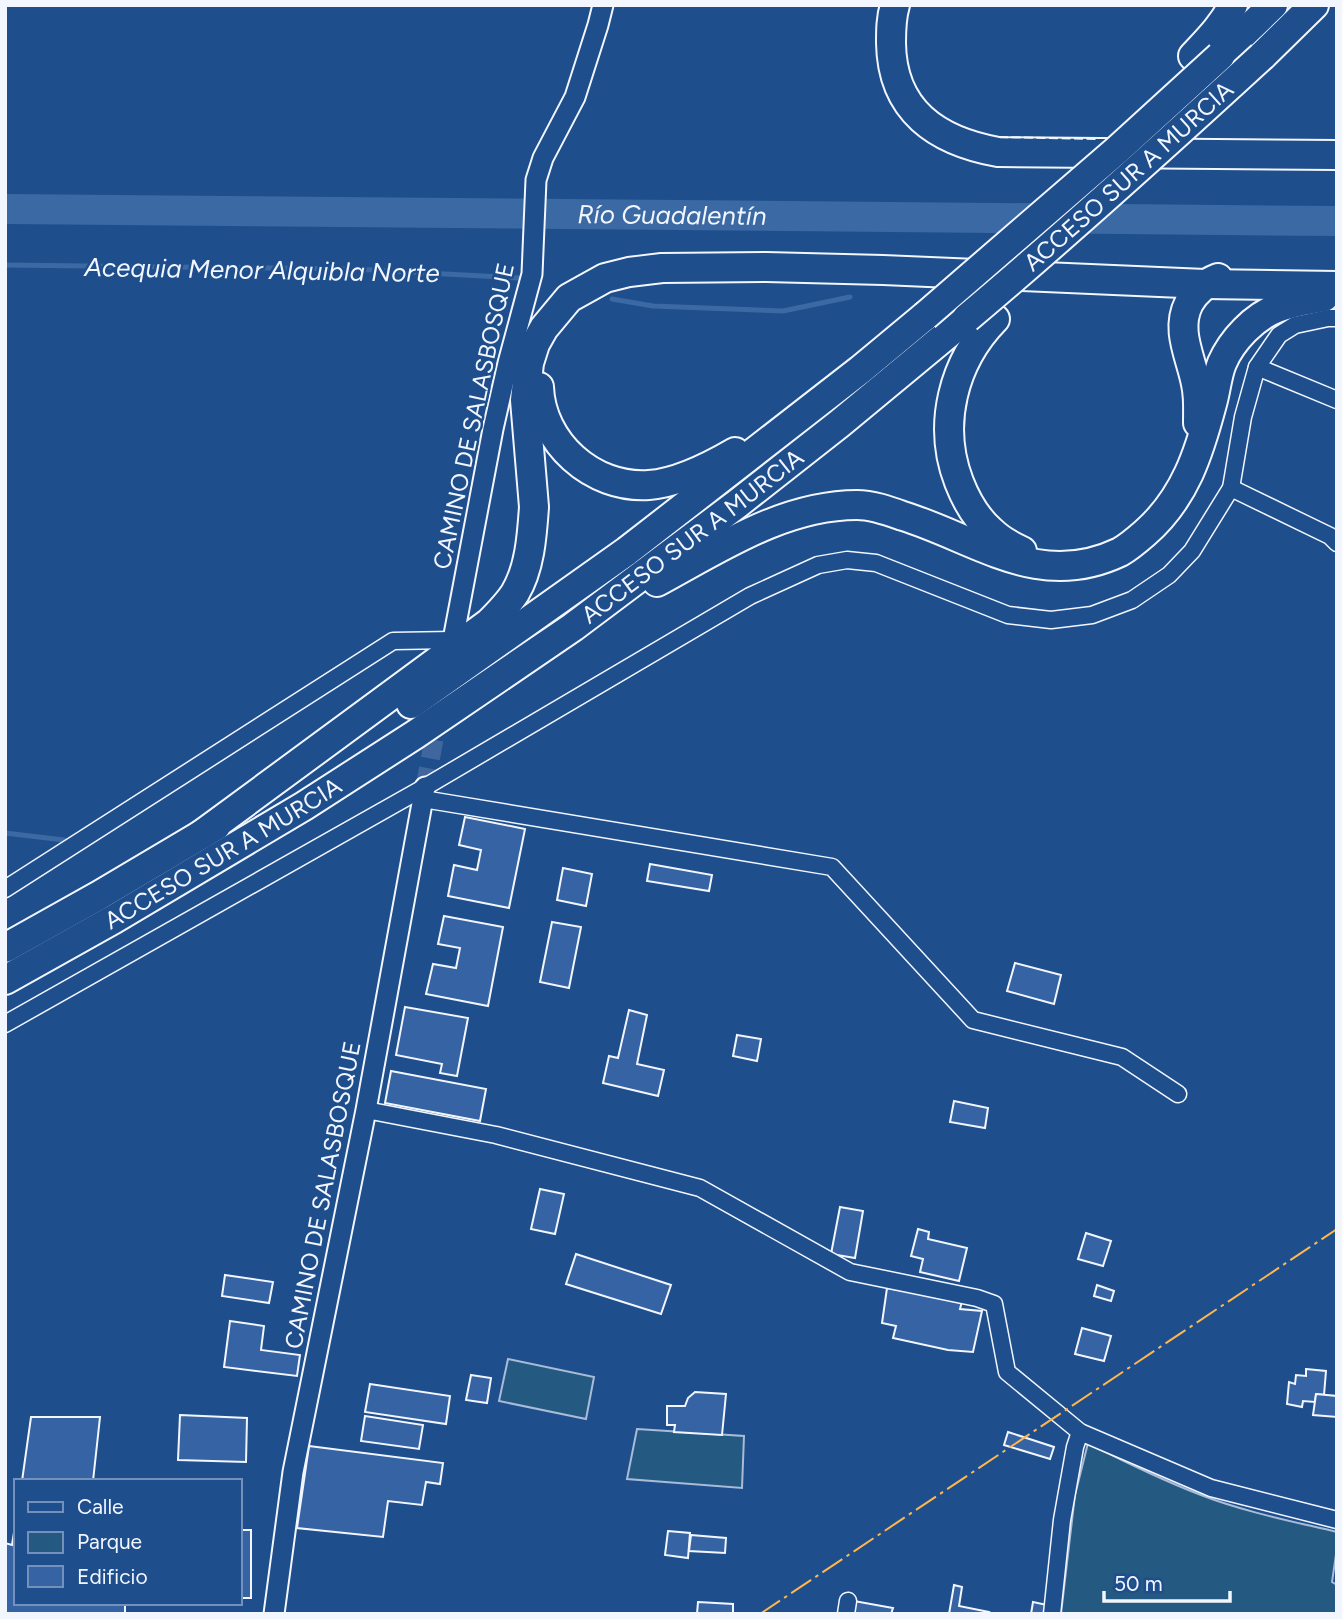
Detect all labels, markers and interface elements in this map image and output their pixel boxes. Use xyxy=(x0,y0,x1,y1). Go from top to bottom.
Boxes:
street label: ACCESO SUR A MURCIA xyxy=(1018,74,1240,277)
water label: Río Guadalentín xyxy=(577,198,767,232)
water label: Acequia Menor Alquibla Norte xyxy=(83,251,440,289)
street label: CAMINO DE SALASBOSQUE xyxy=(427,260,520,572)
street label: ACCESO SUR A MURCIA xyxy=(575,442,810,630)
street label: ACCESO SUR A MURCIA xyxy=(99,770,347,935)
street label: CAMINO DE SALASBOSQUE xyxy=(278,1039,367,1351)
legend xyxy=(14,1479,242,1605)
text: Calle xyxy=(77,1494,124,1519)
text: Parque xyxy=(77,1529,142,1554)
scale bar xyxy=(1104,1560,1230,1604)
text: Edificio xyxy=(77,1564,148,1589)
text: 50 m xyxy=(1114,1571,1163,1596)

